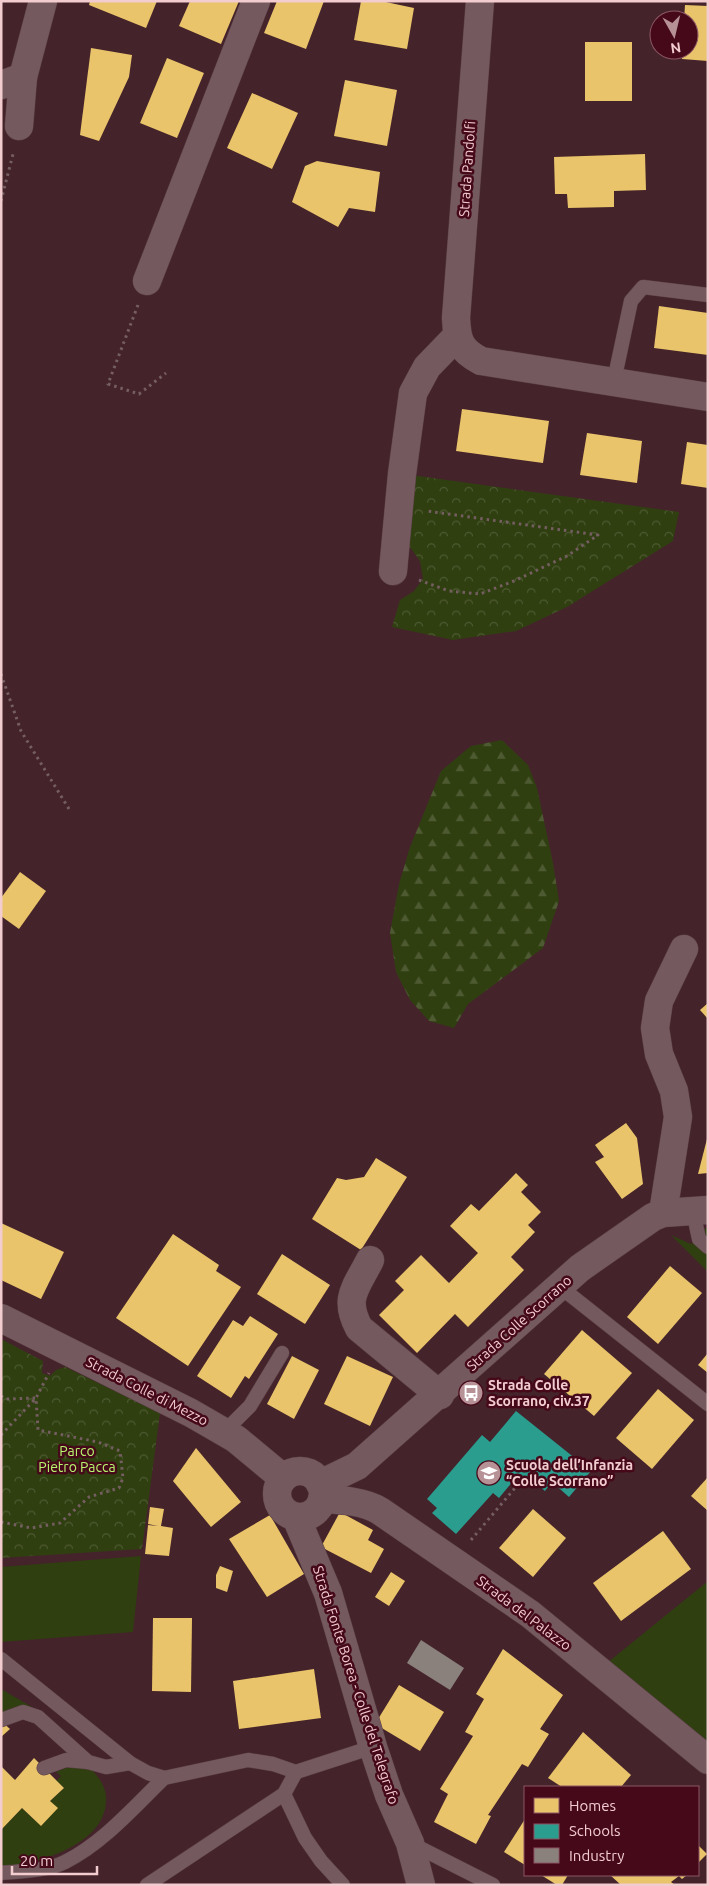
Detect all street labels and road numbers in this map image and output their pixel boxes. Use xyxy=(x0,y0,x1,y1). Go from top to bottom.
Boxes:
street label: Strada Pandolfi xyxy=(456,120,478,218)
street label: Strada Colle Scorrano xyxy=(464,1272,574,1374)
street label: Strada Colle di Mezzo xyxy=(83,1353,211,1429)
street label: Strada Fonte Borea - Colle del Telegrafo xyxy=(310,1564,402,1806)
street label: Strada del Palazzo xyxy=(474,1572,574,1654)

